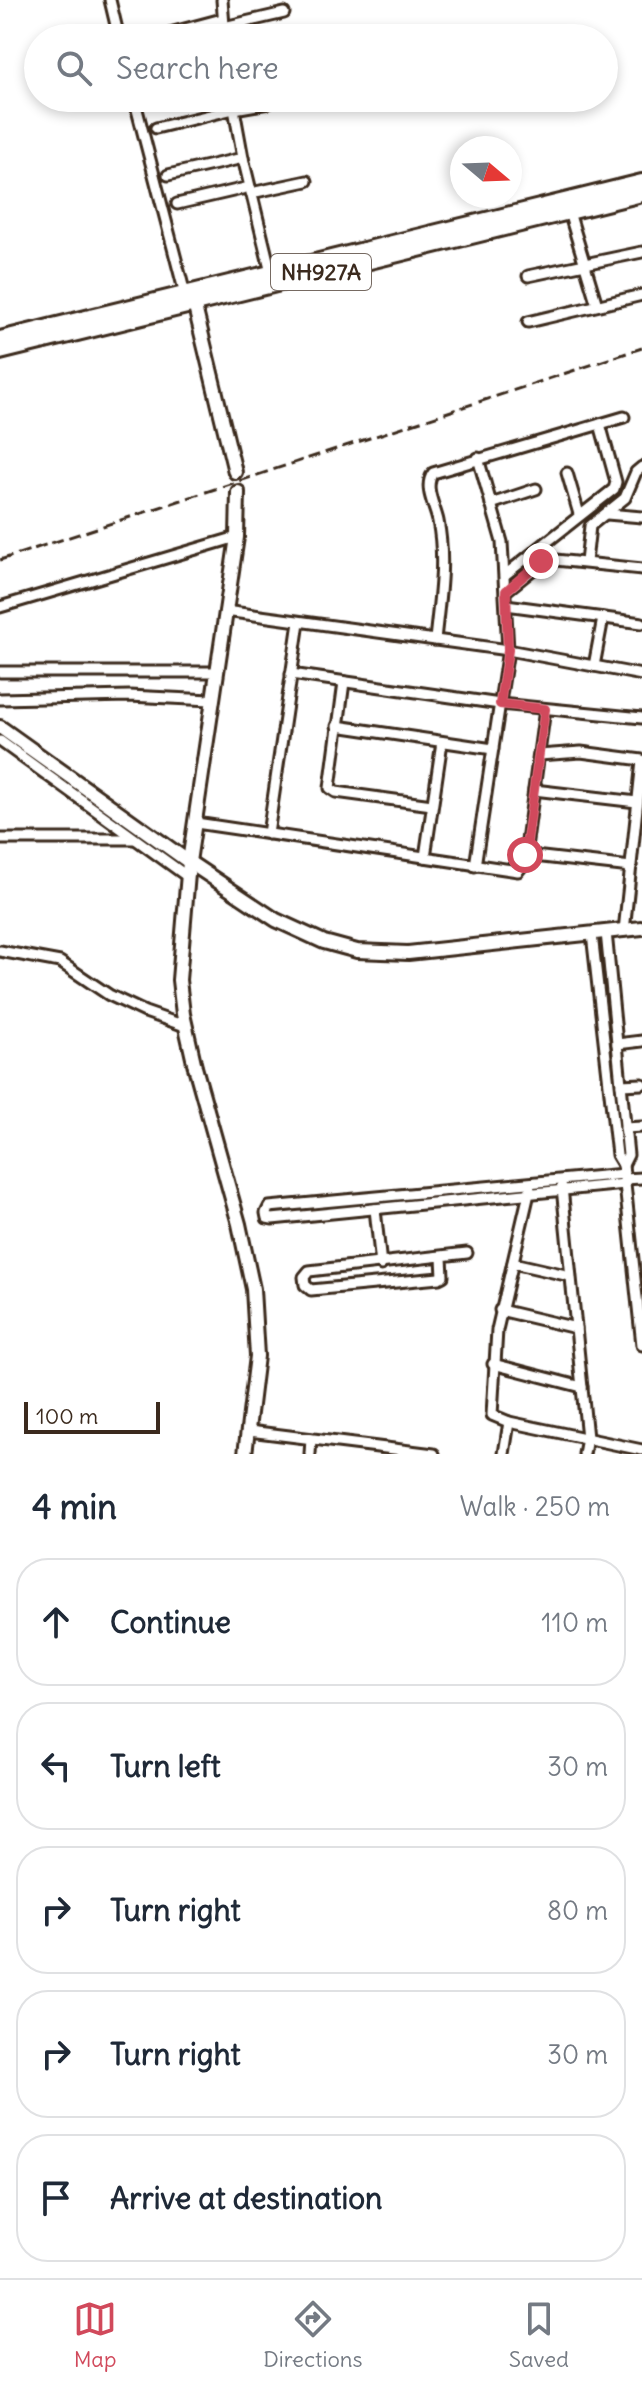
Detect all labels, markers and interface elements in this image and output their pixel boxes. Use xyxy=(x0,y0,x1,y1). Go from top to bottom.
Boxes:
search box xyxy=(24,24,618,112)
icon: search xyxy=(52,46,96,90)
text: Search here xyxy=(116,49,279,87)
north arrow xyxy=(450,136,522,208)
road number: NH927A xyxy=(271,254,371,290)
route end xyxy=(523,543,559,579)
route start xyxy=(507,837,543,873)
scale bar xyxy=(24,1398,160,1434)
text: 100 m xyxy=(36,1402,98,1430)
text: 4 min xyxy=(32,1485,117,1528)
text: Walk · 250 m xyxy=(460,1490,610,1523)
icon: ahead xyxy=(34,1600,78,1644)
text: Continue xyxy=(110,1603,231,1641)
text: 110 m xyxy=(541,1606,608,1639)
icon: left xyxy=(34,1744,78,1788)
text: Turn left xyxy=(110,1747,221,1785)
text: 30 m xyxy=(547,1750,608,1783)
icon: right xyxy=(34,1888,78,1932)
text: Turn right xyxy=(110,1891,241,1929)
text: 80 m xyxy=(547,1894,608,1927)
icon: right xyxy=(34,2032,78,2076)
text: Turn right xyxy=(110,2035,241,2073)
text: 30 m xyxy=(547,2038,608,2071)
icon: arrive xyxy=(34,2176,78,2220)
text: Arrive at destination xyxy=(110,2179,382,2217)
tab: Map xyxy=(73,2297,117,2373)
tab: Directions xyxy=(263,2297,363,2373)
tab: Saved xyxy=(509,2297,569,2373)

